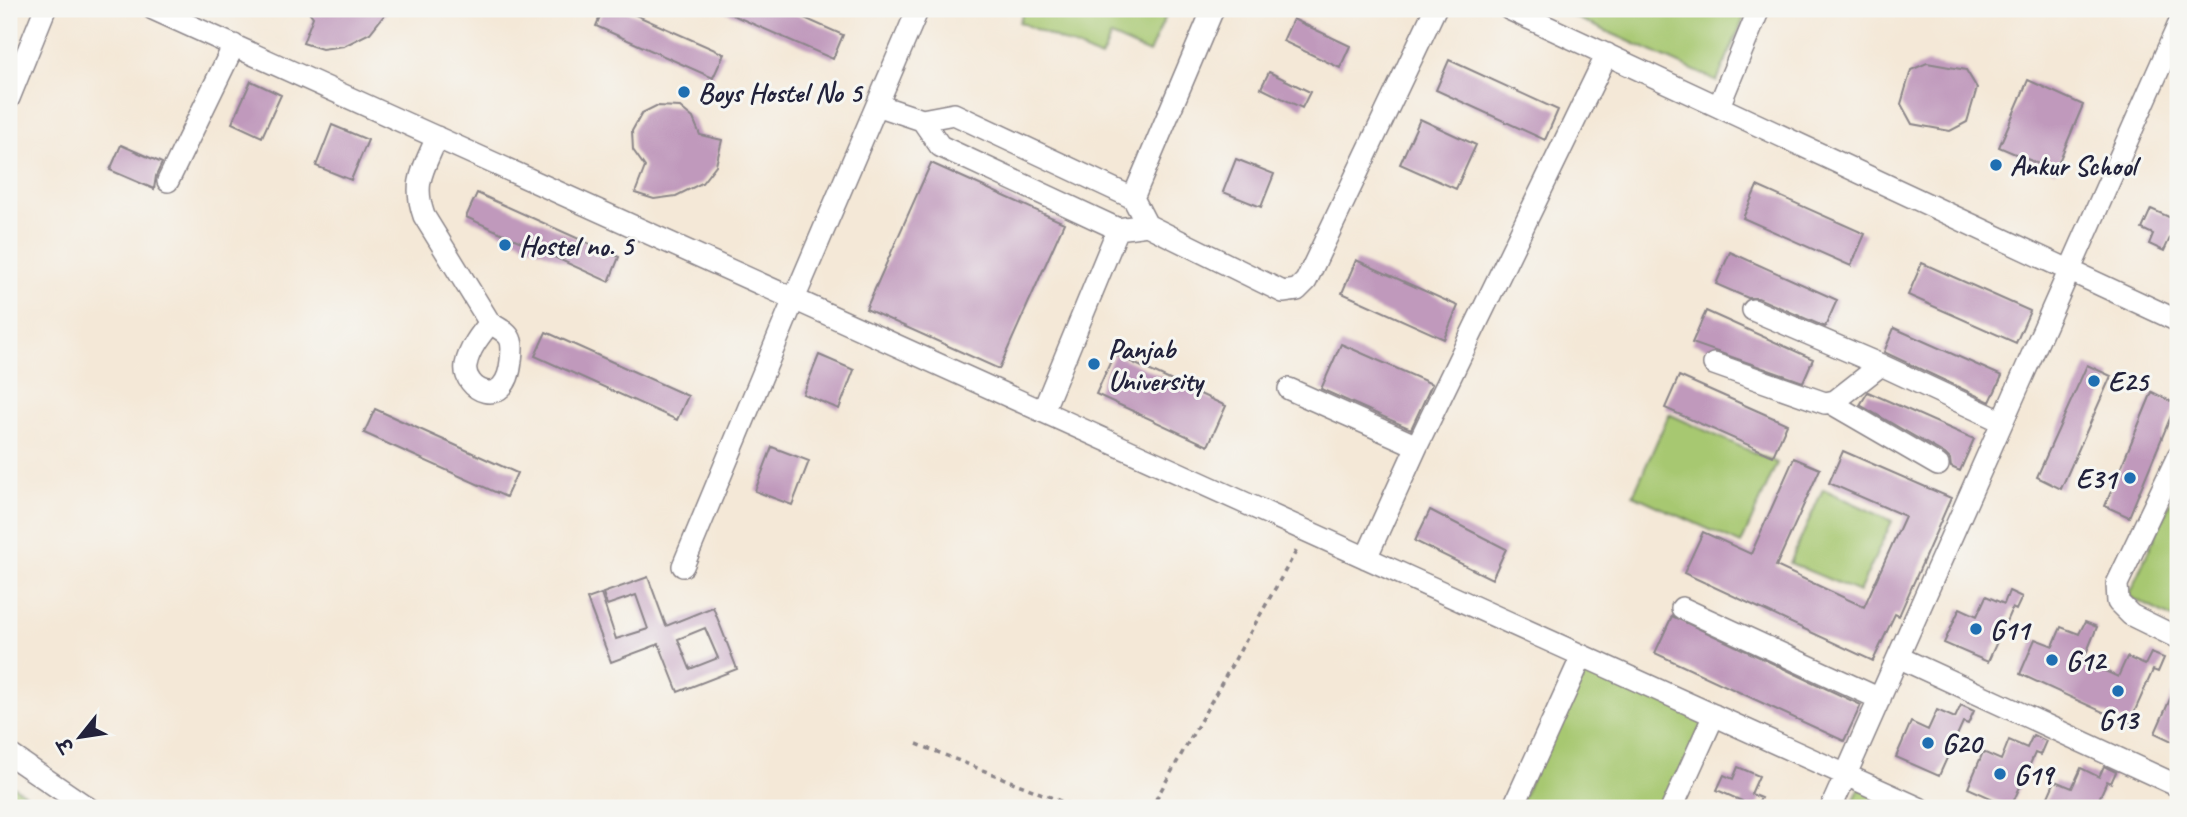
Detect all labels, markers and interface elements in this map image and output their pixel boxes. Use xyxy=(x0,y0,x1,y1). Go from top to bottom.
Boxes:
place label: Boys Hostel No 5 xyxy=(698,75,864,110)
marker: Boys Hostel No 5 xyxy=(676,84,692,100)
place label: Ankur School xyxy=(2010,148,2141,183)
marker: Ankur School xyxy=(1988,157,2004,173)
place label: Hostel no. 5 xyxy=(519,228,636,263)
marker: Hostel no. 5 xyxy=(497,237,513,253)
place label: Panjab University xyxy=(1108,331,1206,398)
marker: Panjab University xyxy=(1086,356,1102,372)
place label: E25 xyxy=(2108,364,2151,399)
marker: E25 xyxy=(2086,373,2102,389)
place label: E31 xyxy=(2076,461,2119,496)
marker: E31 xyxy=(2122,470,2138,486)
place label: G11 xyxy=(1990,612,2032,647)
marker: G11 xyxy=(1968,621,1984,637)
place label: G12 xyxy=(2066,643,2107,678)
marker: G12 xyxy=(2044,652,2060,668)
marker: G13 xyxy=(2110,683,2126,699)
north arrow xyxy=(46,702,116,772)
place label: G13 xyxy=(2098,702,2140,737)
place label: G20 xyxy=(1942,726,1984,761)
text: उ xyxy=(51,731,81,758)
marker: G20 xyxy=(1920,735,1936,751)
place label: G19 xyxy=(2014,757,2056,792)
marker: G19 xyxy=(1992,766,2008,782)

